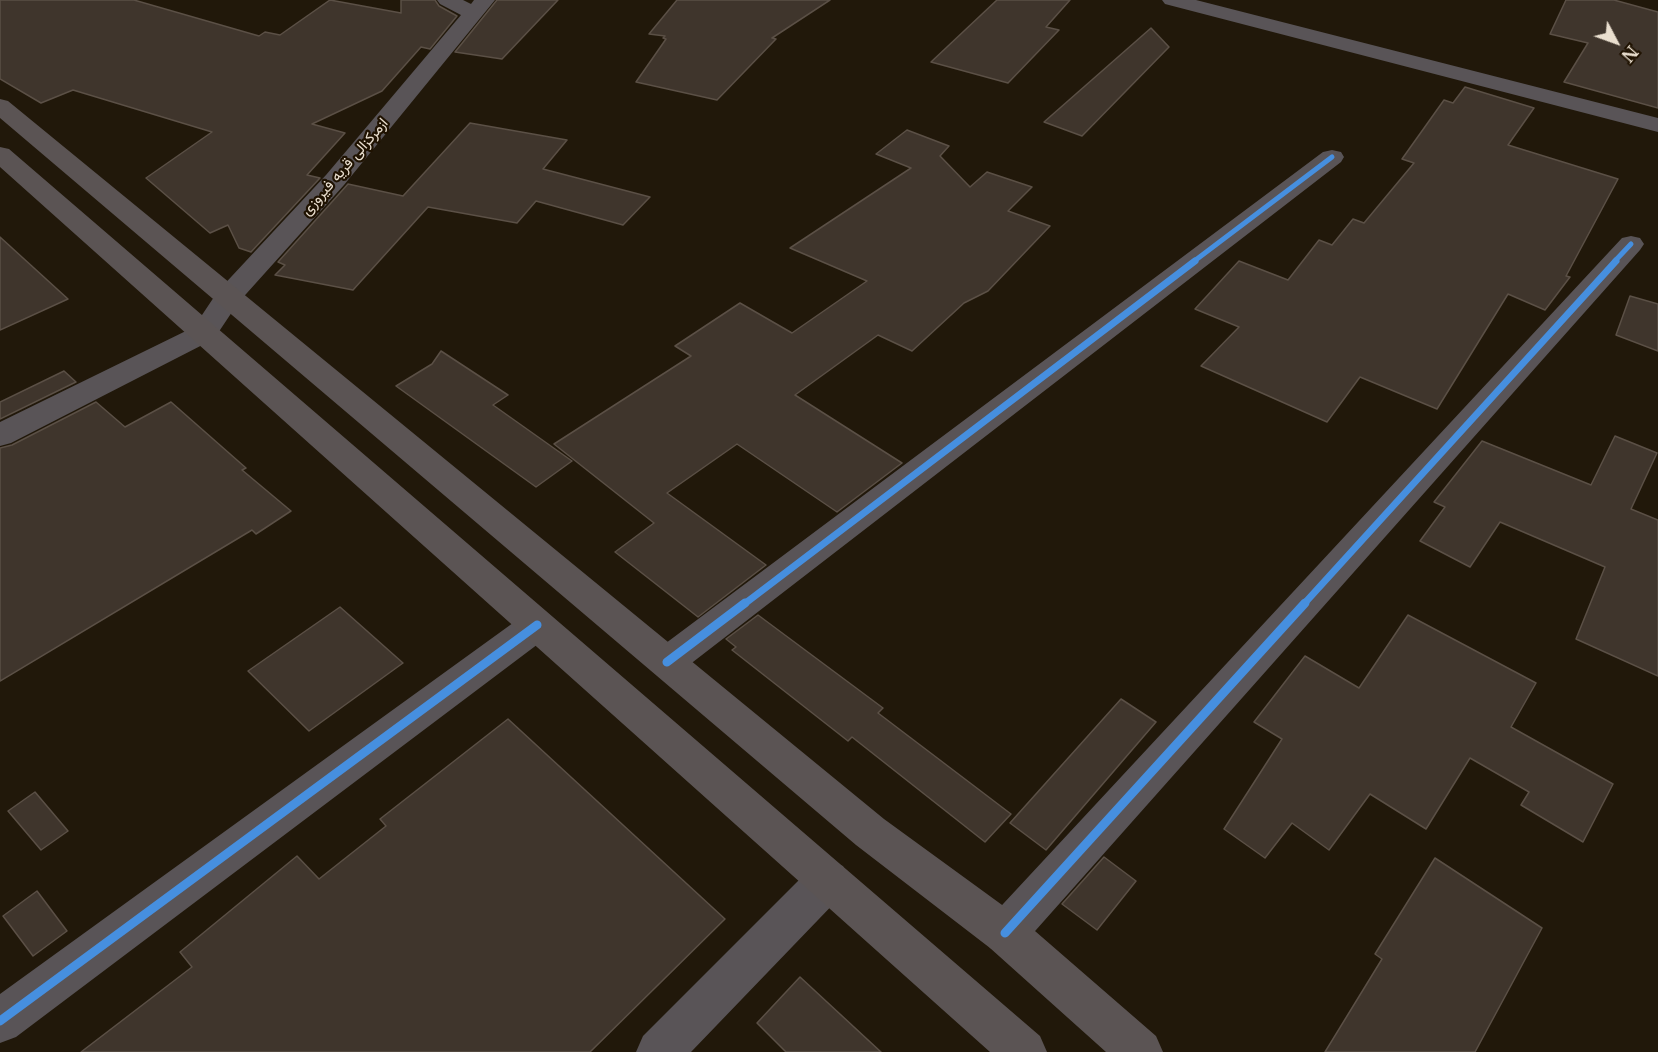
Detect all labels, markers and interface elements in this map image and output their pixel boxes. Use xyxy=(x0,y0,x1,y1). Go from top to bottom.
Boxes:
north arrow xyxy=(1586,12,1646,72)
text: N xyxy=(1617,42,1642,66)
street label: ازمرکزالی قریه فیروزی xyxy=(298,115,392,219)

